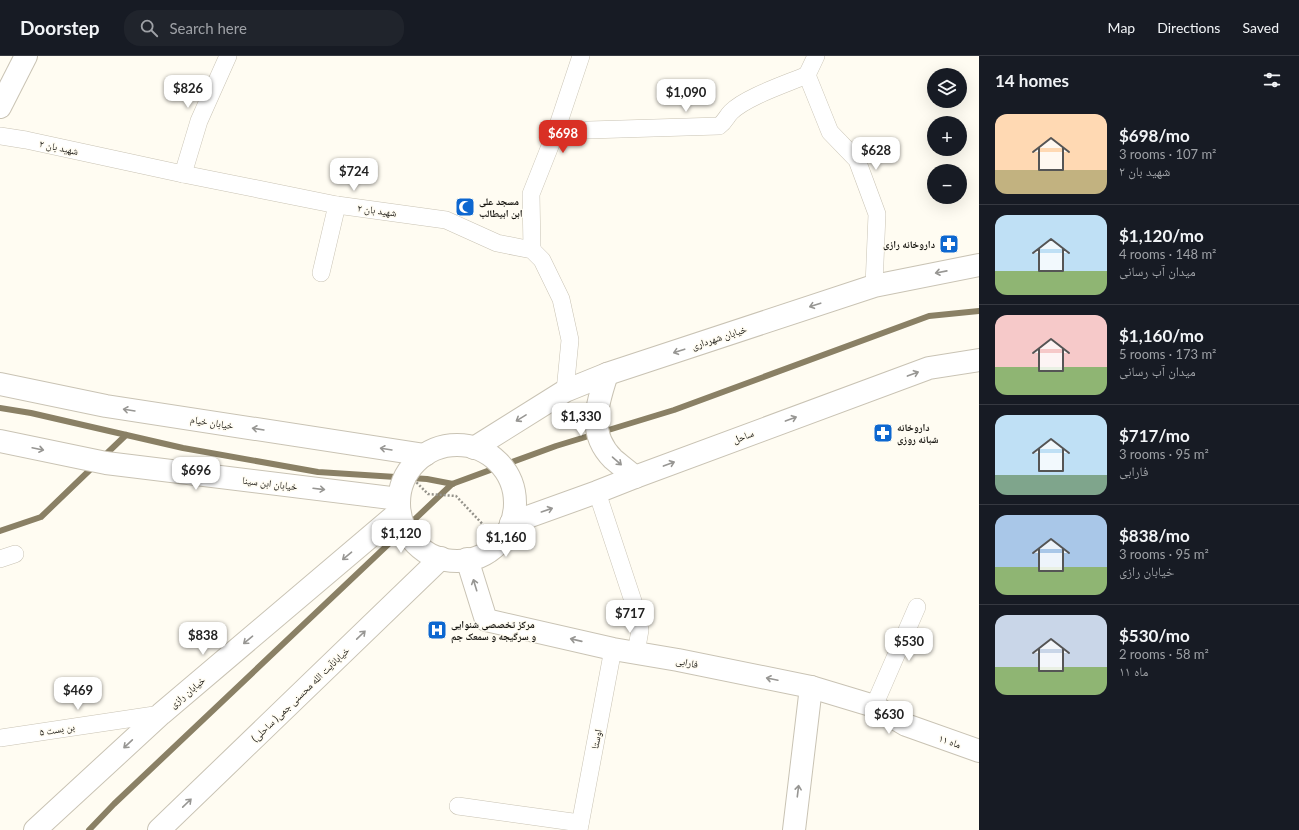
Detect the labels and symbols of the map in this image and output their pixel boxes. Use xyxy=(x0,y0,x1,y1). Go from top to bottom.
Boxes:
pin: $826 xyxy=(164,75,212,109)
pin: $1,090 xyxy=(653,79,719,113)
pin: $698 xyxy=(539,120,587,154)
street label: شهید بان ۲ xyxy=(38,137,80,158)
pin: $628 xyxy=(852,137,900,171)
pin: $724 xyxy=(330,158,378,192)
place label: مسجد علی ابن ابیطالب xyxy=(479,195,523,220)
mosque icon: مسجد علی ابن ابیطالب xyxy=(454,196,476,218)
street label: شهید بان ۲ xyxy=(356,201,398,220)
pharmacy icon: داروخانه رازی xyxy=(938,233,960,255)
place label: داروخانه رازی xyxy=(883,238,935,251)
one-way arrow xyxy=(935,269,948,277)
one-way arrow xyxy=(809,302,822,309)
street label: خیابان شهرداری xyxy=(690,322,749,352)
one-way arrow xyxy=(673,347,685,355)
one-way arrow xyxy=(906,369,918,377)
pin: $1,330 xyxy=(548,403,614,437)
one-way arrow xyxy=(123,406,136,414)
street label: خیابان خیام xyxy=(189,413,235,433)
one-way arrow xyxy=(516,414,527,422)
one-way arrow xyxy=(784,414,796,422)
place label: داروخانه شبانه روزی xyxy=(897,421,939,446)
pharmacy icon: داروخانه شبانه روزی xyxy=(872,422,894,444)
one-way arrow xyxy=(252,425,265,433)
street label: ساحل xyxy=(731,427,756,446)
one-way arrow xyxy=(31,445,44,453)
one-way arrow xyxy=(380,445,393,453)
pin: $696 xyxy=(172,457,220,491)
one-way arrow xyxy=(611,457,622,466)
one-way arrow xyxy=(662,460,675,467)
street label: خیابان ابن سینا xyxy=(242,474,299,493)
one-way arrow xyxy=(312,485,325,493)
one-way arrow xyxy=(541,505,553,513)
pin: $1,120 xyxy=(368,520,434,554)
pin: $1,160 xyxy=(473,524,539,558)
one-way arrow xyxy=(342,552,352,561)
one-way arrow xyxy=(470,579,478,591)
pin: $717 xyxy=(606,600,654,634)
place label: مرکز تخصصی شنوایی و سرگیجه و سمعک جم xyxy=(451,618,536,644)
hospital icon: مرکز تخصصی شنوایی و سرگیجه و سمعک جم xyxy=(426,619,448,641)
pin: $838 xyxy=(179,622,227,656)
pin: $530 xyxy=(885,628,933,662)
one-way arrow xyxy=(356,630,366,640)
one-way arrow xyxy=(242,636,253,645)
one-way arrow xyxy=(570,636,583,644)
street label: خیابانآیت الله محسنی جمی( ساحلی) xyxy=(249,644,353,745)
street label: فارابی xyxy=(675,654,699,671)
street label: خیابان رازی xyxy=(167,673,208,711)
one-way arrow xyxy=(766,675,779,683)
pin: $469 xyxy=(54,677,102,711)
pin: $630 xyxy=(865,701,913,735)
street label: بن بست ۵ xyxy=(38,720,76,739)
street label: اوستا xyxy=(588,728,604,750)
street label: ماه ۱۱ xyxy=(937,732,963,751)
one-way arrow xyxy=(123,739,134,748)
one-way arrow xyxy=(794,785,802,798)
one-way arrow xyxy=(182,798,192,808)

